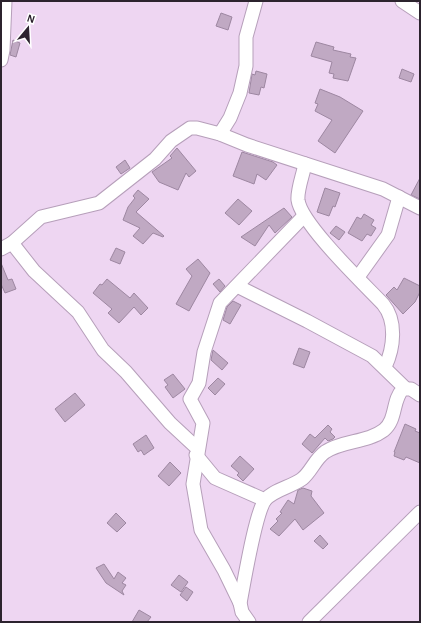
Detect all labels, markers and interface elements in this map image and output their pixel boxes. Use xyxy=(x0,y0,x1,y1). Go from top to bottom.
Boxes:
north arrow xyxy=(8,8,48,48)
text: N xyxy=(26,13,36,25)

